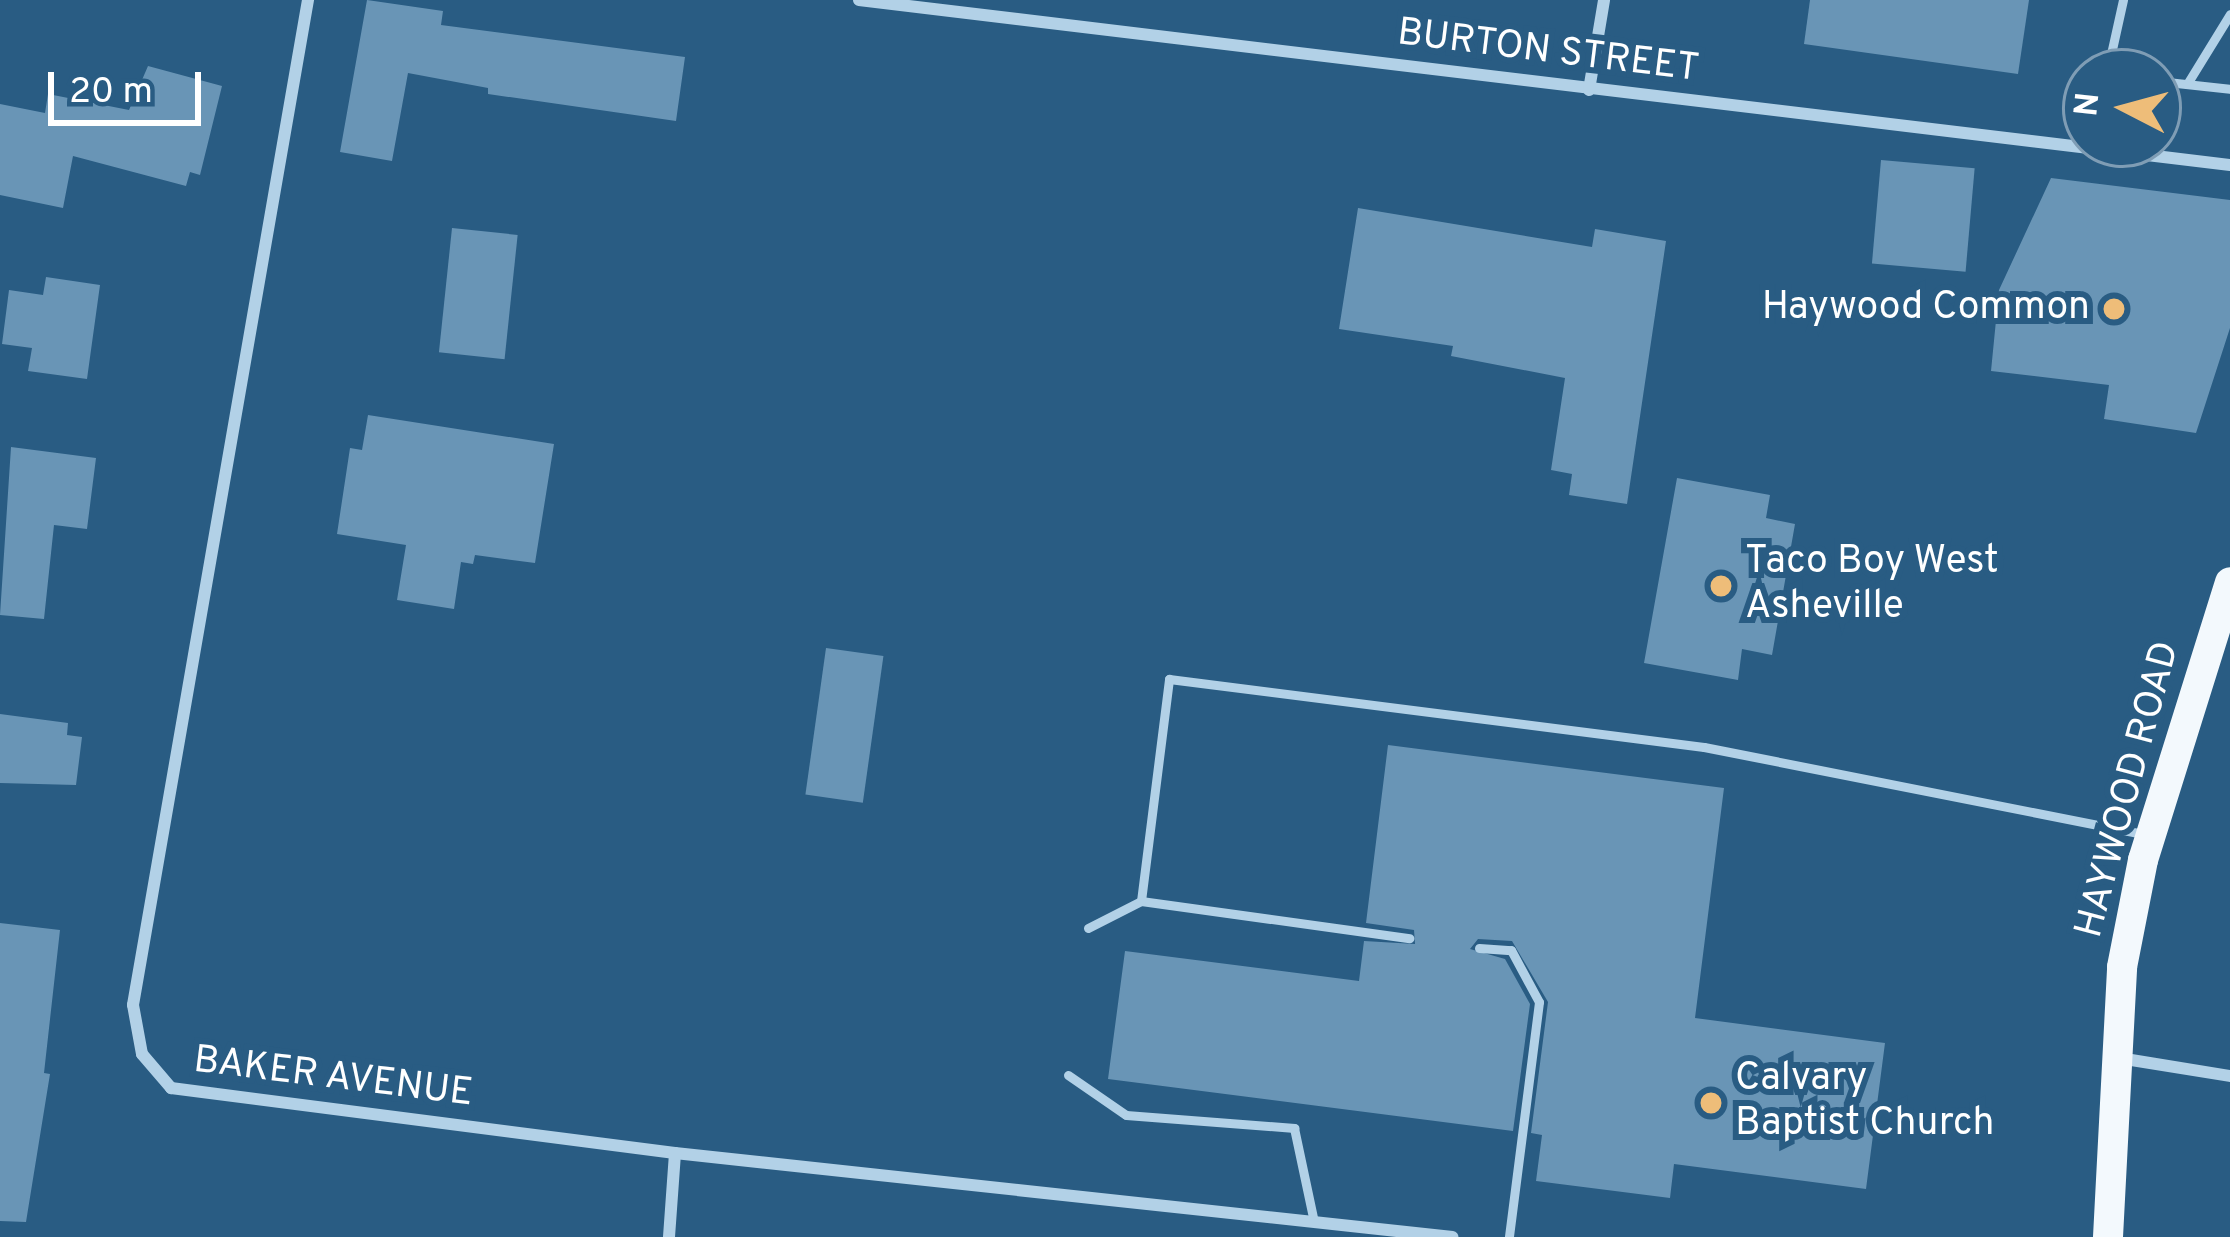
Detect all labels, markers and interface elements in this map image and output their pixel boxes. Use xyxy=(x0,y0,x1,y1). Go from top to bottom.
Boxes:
street label: BURTON STREET xyxy=(1394,11,1702,95)
scale bar xyxy=(54,48,207,122)
north arrow xyxy=(2062,48,2182,168)
text: 20 m xyxy=(69,70,153,116)
text: N xyxy=(2067,91,2111,119)
place label: Haywood Common xyxy=(1762,286,2090,332)
marker: Haywood Common xyxy=(2101,296,2127,322)
place label: Taco Boy West Asheville xyxy=(1745,541,2000,632)
marker: Taco Boy West Asheville xyxy=(1708,573,1734,599)
street label: HAYWOOD ROAD xyxy=(2068,637,2192,943)
street label: BAKER AVENUE xyxy=(190,1039,476,1119)
place label: Calvary Baptist Church xyxy=(1735,1058,1994,1149)
marker: Calvary Baptist Church xyxy=(1698,1090,1724,1116)

